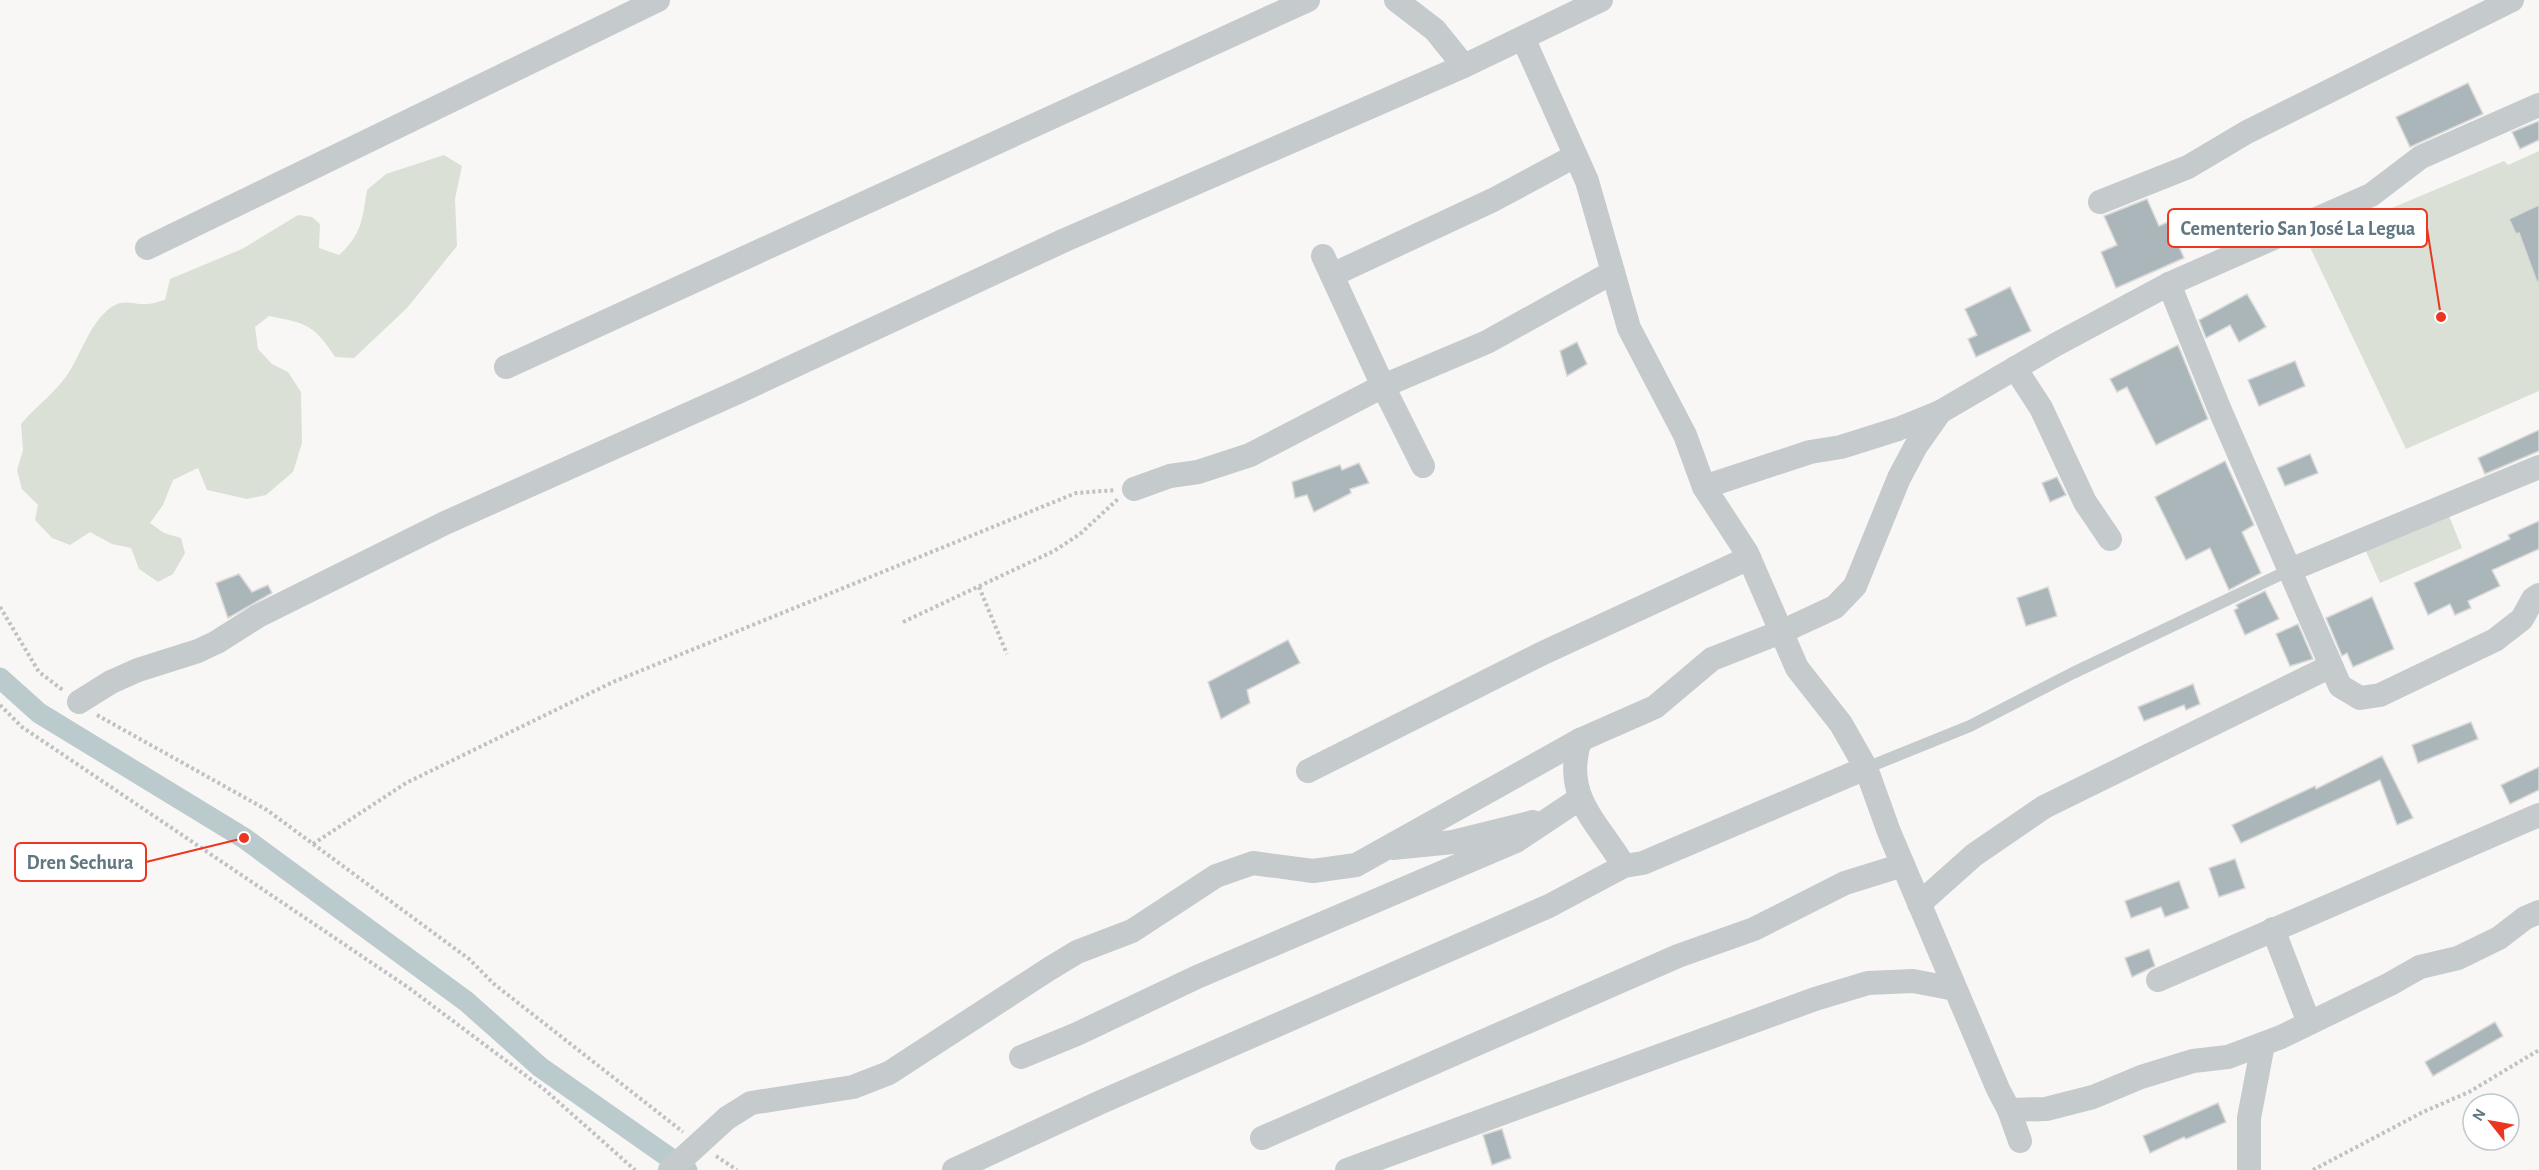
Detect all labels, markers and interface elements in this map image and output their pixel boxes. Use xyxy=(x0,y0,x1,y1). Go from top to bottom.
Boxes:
callout: Cementerio San José La Legua xyxy=(2168,209,2427,247)
text: Cementerio San José La Legua xyxy=(2181,219,2416,239)
callout: Dren Sechura xyxy=(15,843,146,881)
text: Dren Sechura xyxy=(26,853,134,873)
north arrow xyxy=(2461,1092,2521,1152)
text: N xyxy=(2469,1106,2489,1124)

